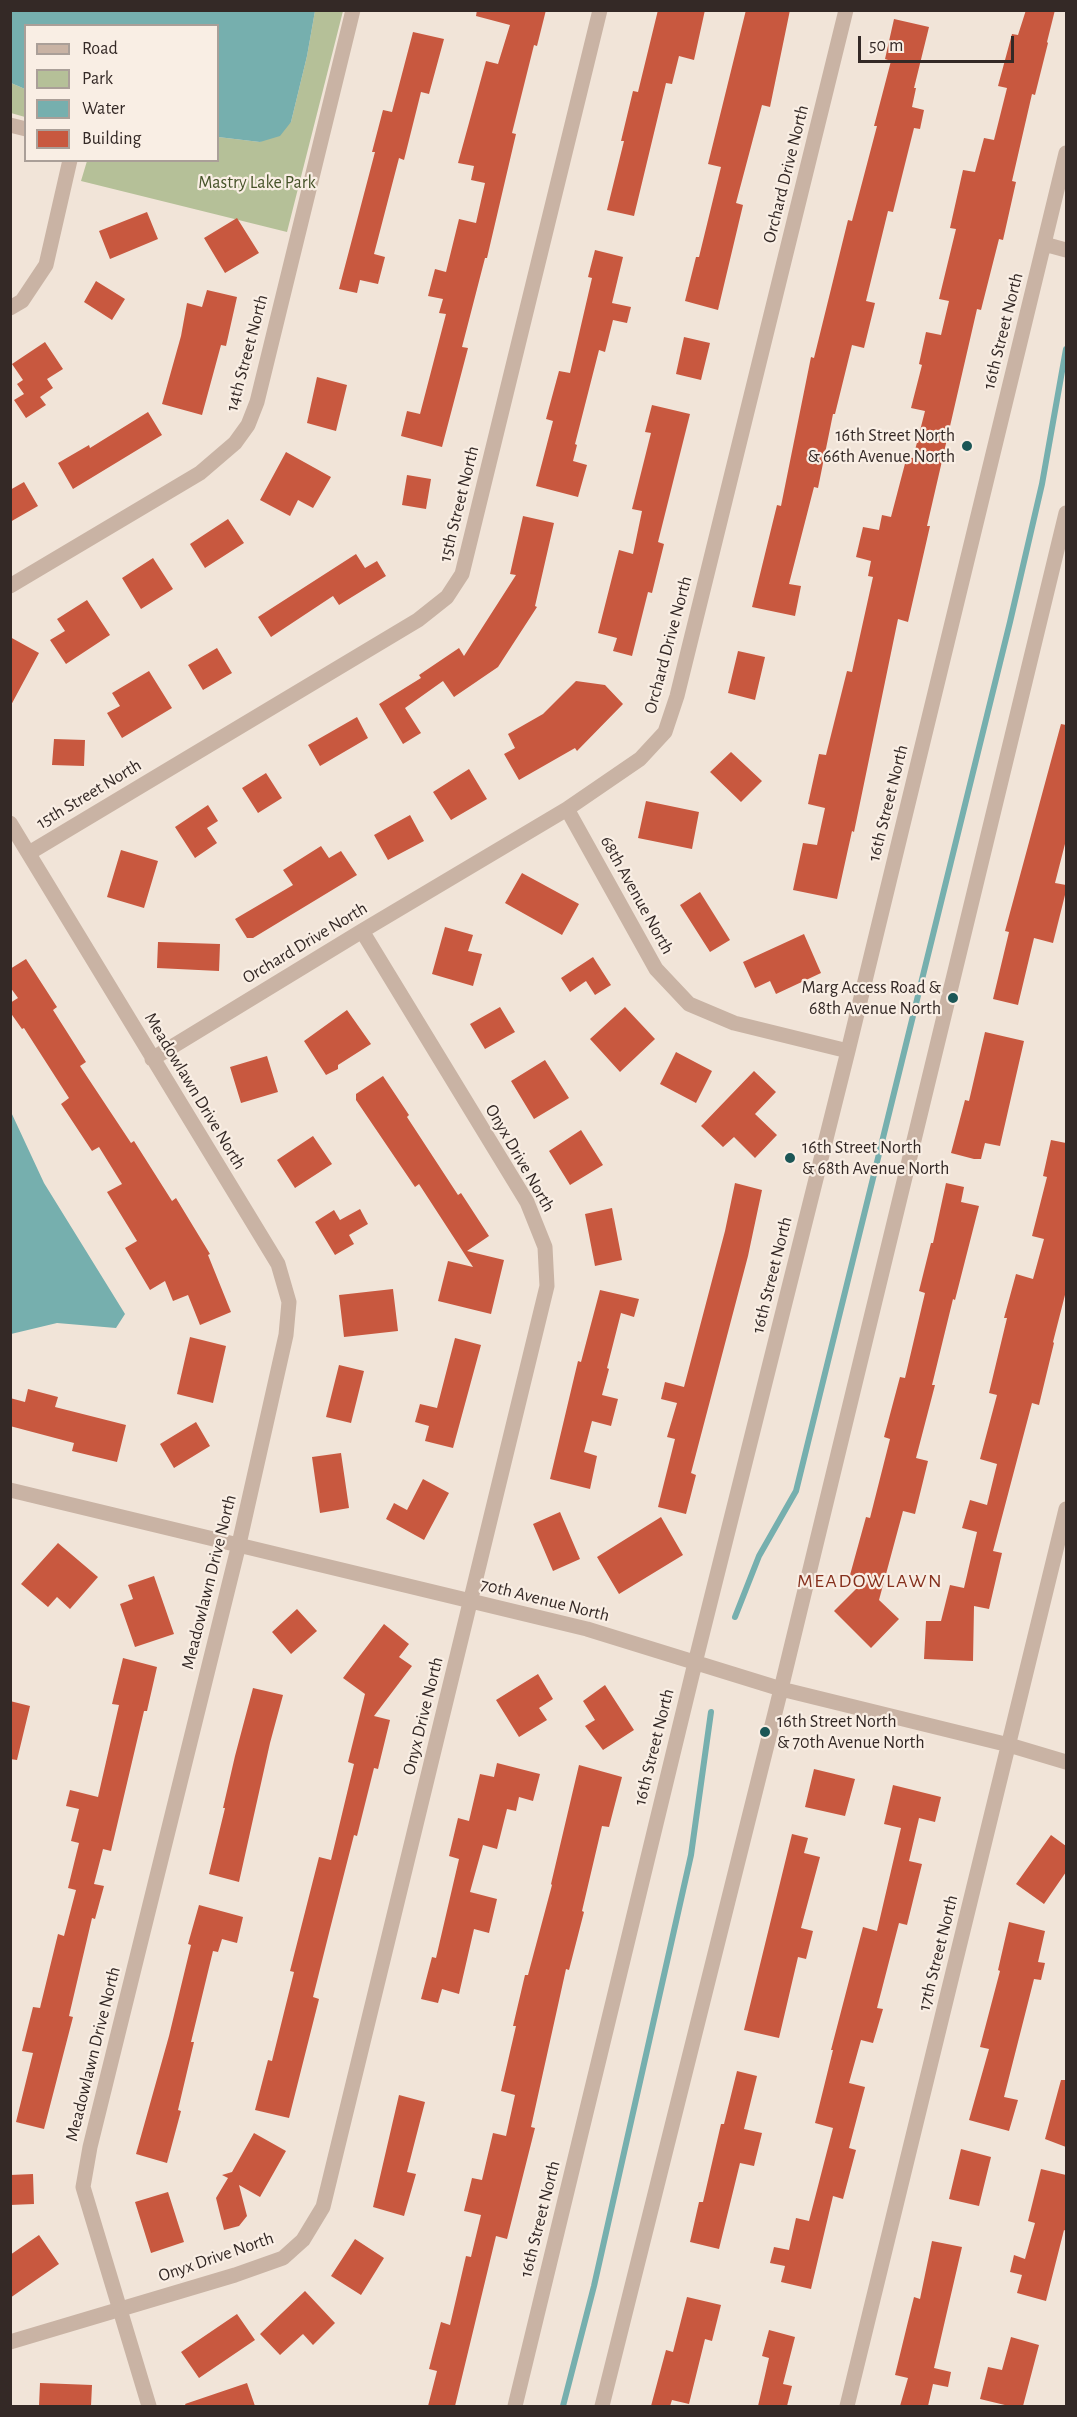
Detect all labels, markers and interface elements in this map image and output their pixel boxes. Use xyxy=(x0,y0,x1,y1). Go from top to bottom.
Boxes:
legend xyxy=(24,24,219,162)
scale bar xyxy=(861,24,1017,62)
text: 50 m xyxy=(869,37,903,55)
text: Road xyxy=(82,40,118,58)
text: Park xyxy=(82,70,113,88)
text: Water xyxy=(82,100,125,118)
street label: Orchard Drive North xyxy=(758,103,814,245)
text: Building xyxy=(82,130,141,148)
park label: Mastry Lake Park xyxy=(198,172,316,194)
street label: 16th Street North xyxy=(978,270,1028,392)
street label: 14th Street North xyxy=(221,292,273,414)
place label: 16th Street North & 66th Avenue North xyxy=(808,425,955,468)
marker: 16th Street North & 66th Avenue North xyxy=(960,439,974,453)
street label: 15th Street North xyxy=(434,444,484,564)
street label: Orchard Drive North xyxy=(639,574,697,716)
street label: 16th Street North xyxy=(863,742,913,864)
street label: 15th Street North xyxy=(33,754,145,834)
street label: 68th Avenue North xyxy=(596,832,678,958)
street label: Orchard Drive North xyxy=(239,897,371,989)
place label: Marg Access Road & 68th Avenue North xyxy=(802,977,941,1020)
marker: Marg Access Road & 68th Avenue North xyxy=(946,991,960,1005)
street label: Meadowlawn Drive North xyxy=(140,1009,250,1173)
street label: Onyx Drive North xyxy=(480,1100,560,1216)
place label: 16th Street North & 68th Avenue North xyxy=(802,1137,949,1180)
marker: 16th Street North & 68th Avenue North xyxy=(783,1151,797,1165)
street label: 16th Street North xyxy=(747,1214,797,1336)
street label: Meadowlawn Drive North xyxy=(177,1492,241,1672)
district label: MEADOWLAWN xyxy=(797,1569,943,1593)
street label: 70th Avenue North xyxy=(478,1574,612,1626)
street label: Onyx Drive North xyxy=(398,1655,448,1777)
street label: 16th Street North xyxy=(629,1686,679,1808)
place label: 16th Street North & 70th Avenue North xyxy=(777,1711,924,1754)
marker: 16th Street North & 70th Avenue North xyxy=(758,1725,772,1739)
street label: 17th Street North xyxy=(913,1893,963,2013)
street label: Meadowlawn Drive North xyxy=(61,1964,125,2144)
street label: 16th Street North xyxy=(515,2158,565,2280)
street label: Onyx Drive North xyxy=(155,2227,277,2287)

